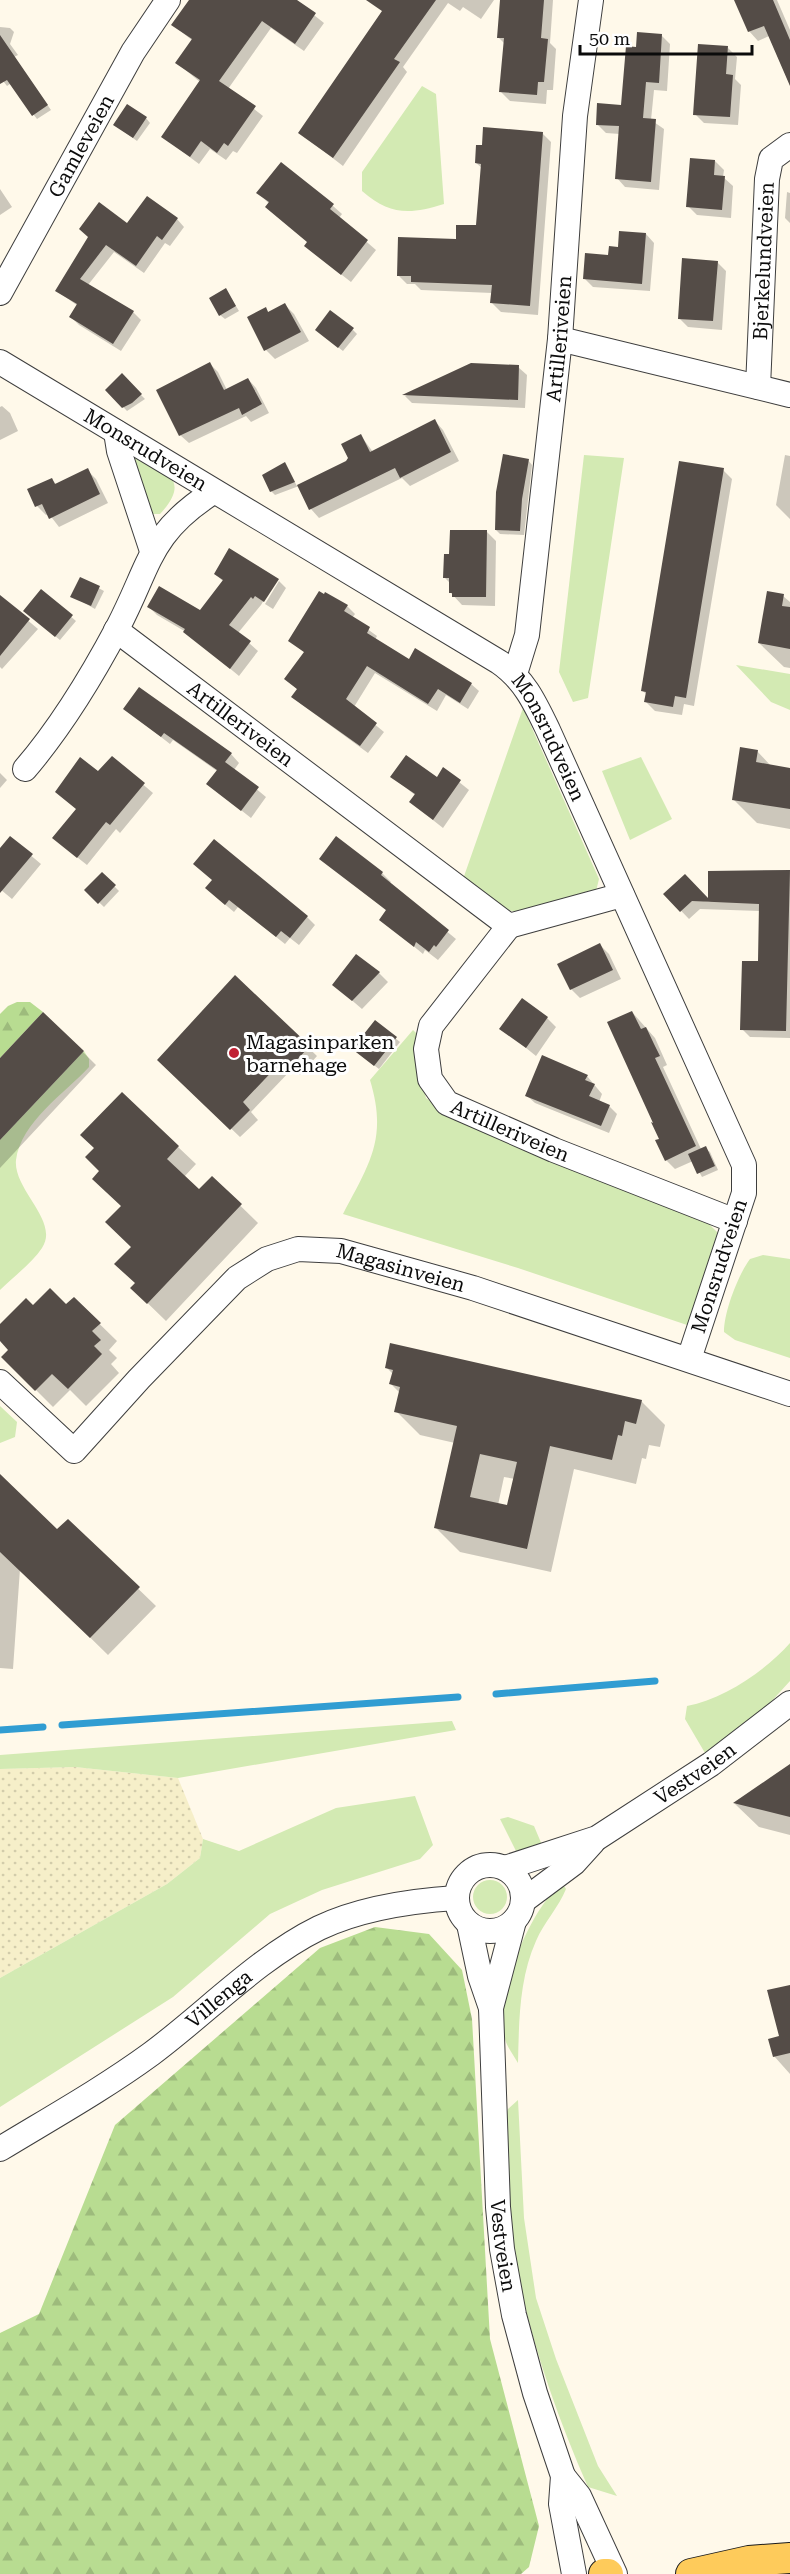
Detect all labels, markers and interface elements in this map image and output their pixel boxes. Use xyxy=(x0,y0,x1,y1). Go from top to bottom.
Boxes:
scale bar xyxy=(580,18,752,56)
text: 50 m xyxy=(589,28,630,49)
street label: Gamleveien xyxy=(43,90,119,202)
street label: Bjerkelundveien xyxy=(748,181,779,341)
street label: Artilleriveien xyxy=(541,274,576,403)
street label: Monsrudveien xyxy=(80,403,212,496)
street label: Monsrudveien xyxy=(507,669,590,805)
street label: Artilleriveien xyxy=(183,676,299,772)
place label: Magasinparken barnehage xyxy=(246,1030,394,1077)
marker: Magasinparken barnehage xyxy=(227,1046,241,1060)
street label: Artilleriveien xyxy=(447,1094,573,1167)
street label: Monsrudveien xyxy=(686,1196,752,1336)
street label: Magasinveien xyxy=(334,1238,468,1297)
street label: Vestveien xyxy=(650,1737,741,1810)
street label: Villenga xyxy=(181,1964,257,2033)
street label: Vestveien xyxy=(486,2199,522,2294)

